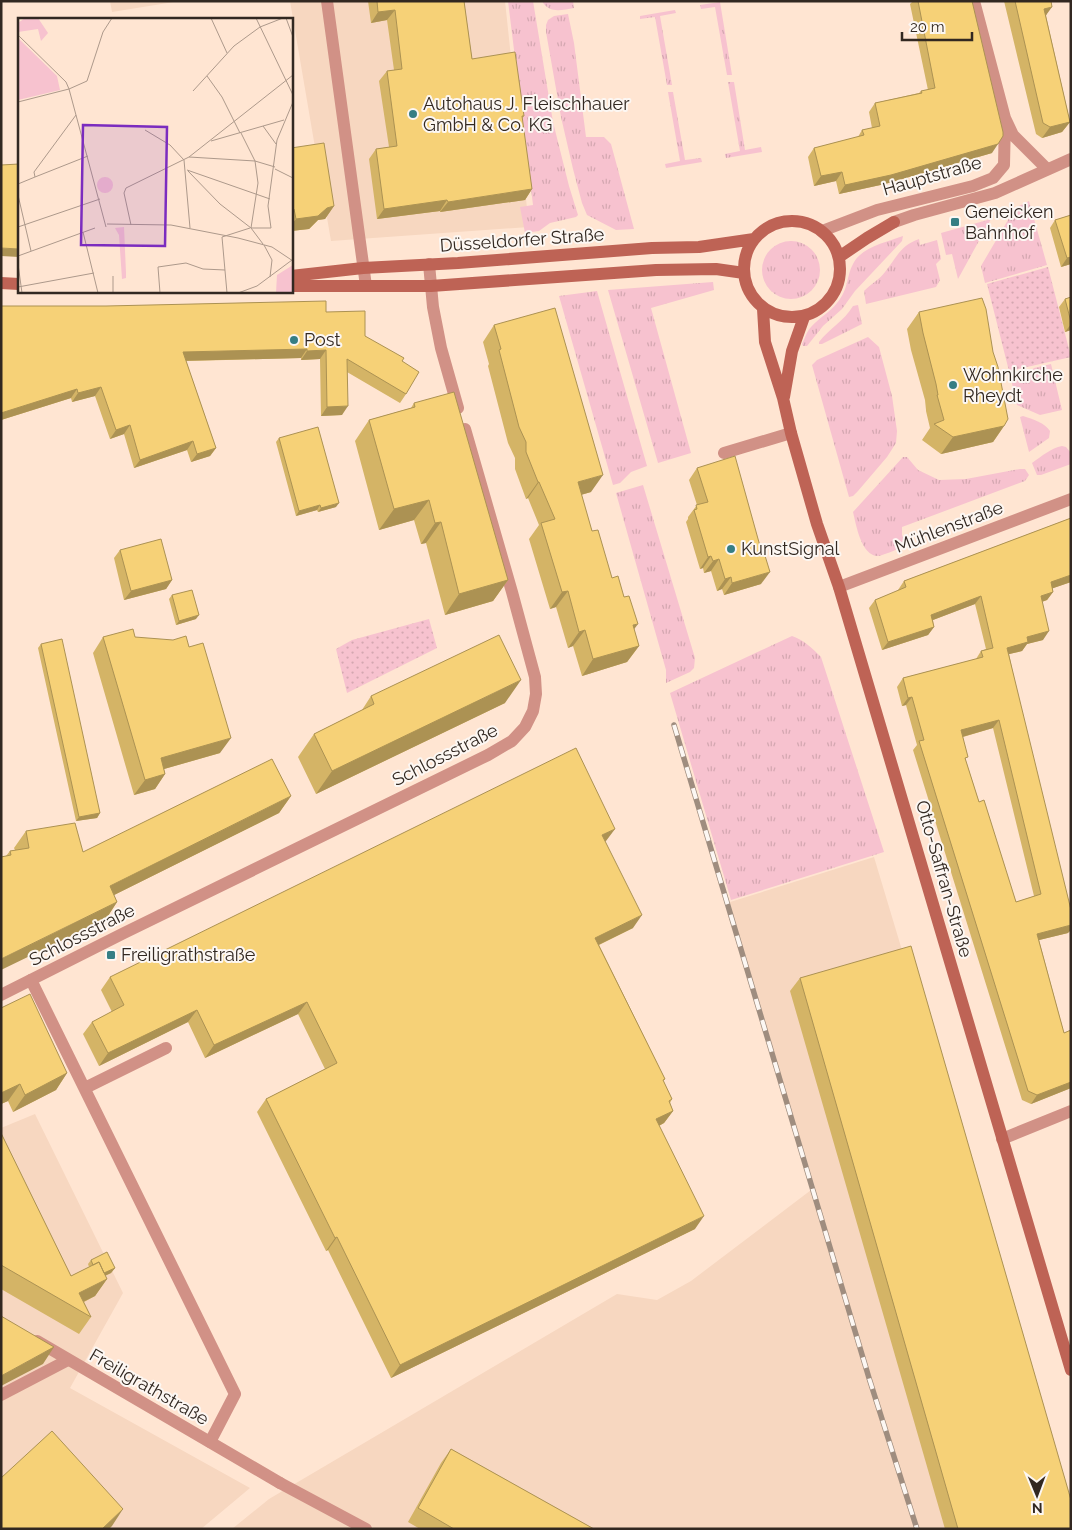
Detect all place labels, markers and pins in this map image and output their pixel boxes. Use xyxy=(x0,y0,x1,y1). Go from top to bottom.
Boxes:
place label: Autohaus J. Fleischhauer GmbH & Co. KG xyxy=(423,93,630,135)
marker: Autohaus J. Fleischhauer GmbH & Co. KG xyxy=(407,108,419,120)
place label: Geneicken Bahnhof xyxy=(965,201,1053,243)
marker: Geneicken Bahnhof xyxy=(949,216,961,228)
place label: Post xyxy=(304,329,340,350)
marker: Post xyxy=(288,334,300,346)
place label: Wohnkirche Rheydt xyxy=(963,364,1063,406)
marker: Wohnkirche Rheydt xyxy=(947,379,959,391)
place label: KunstSignal xyxy=(741,538,839,559)
marker: KunstSignal xyxy=(725,543,737,555)
place label: Freiligrathstraße xyxy=(121,944,256,965)
marker: Freiligrathstraße xyxy=(105,949,117,961)

